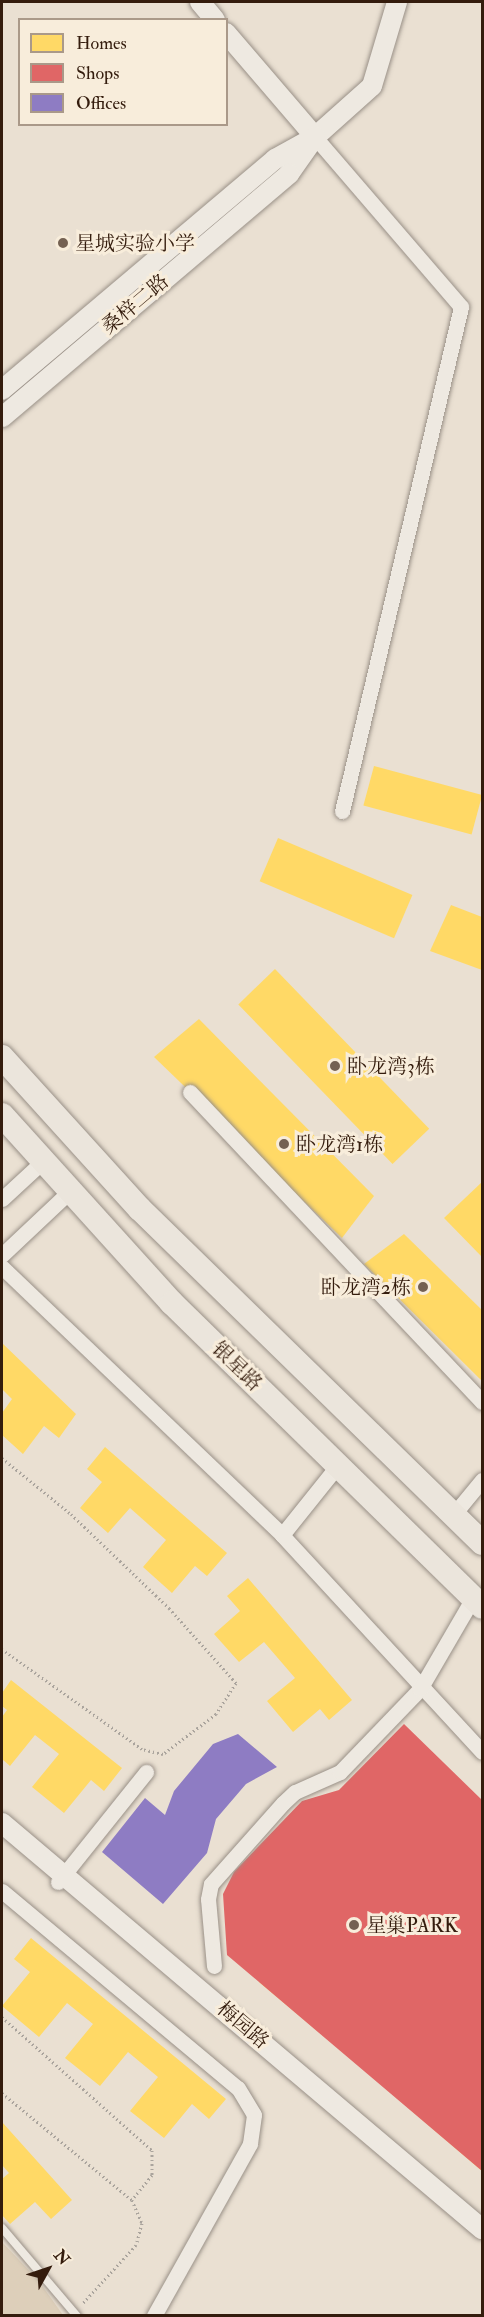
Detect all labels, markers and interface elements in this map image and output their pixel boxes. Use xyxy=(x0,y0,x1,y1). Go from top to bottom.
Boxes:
legend xyxy=(18,18,228,126)
text: Homes xyxy=(76,32,127,55)
text: Shops xyxy=(76,62,119,85)
text: Offices xyxy=(76,92,126,115)
place label: 星城实验小学 xyxy=(75,231,195,255)
marker: 星城实验小学 xyxy=(56,236,70,250)
street label: 桑梓二路 xyxy=(97,269,173,339)
place label: 卧龙湾3栋 xyxy=(347,1054,435,1078)
marker: 卧龙湾3栋 xyxy=(328,1059,342,1073)
place label: 卧龙湾1栋 xyxy=(296,1132,383,1156)
marker: 卧龙湾1栋 xyxy=(277,1137,291,1151)
place label: 卧龙湾2栋 xyxy=(321,1275,411,1299)
marker: 卧龙湾2栋 xyxy=(416,1280,430,1294)
street label: 银星路 xyxy=(207,1337,267,1395)
place label: 星巢PARK xyxy=(366,1913,458,1937)
marker: 星巢PARK xyxy=(347,1918,361,1932)
street label: 梅园路 xyxy=(212,1997,274,2053)
north arrow xyxy=(18,2239,78,2299)
text: N xyxy=(50,2246,74,2269)

